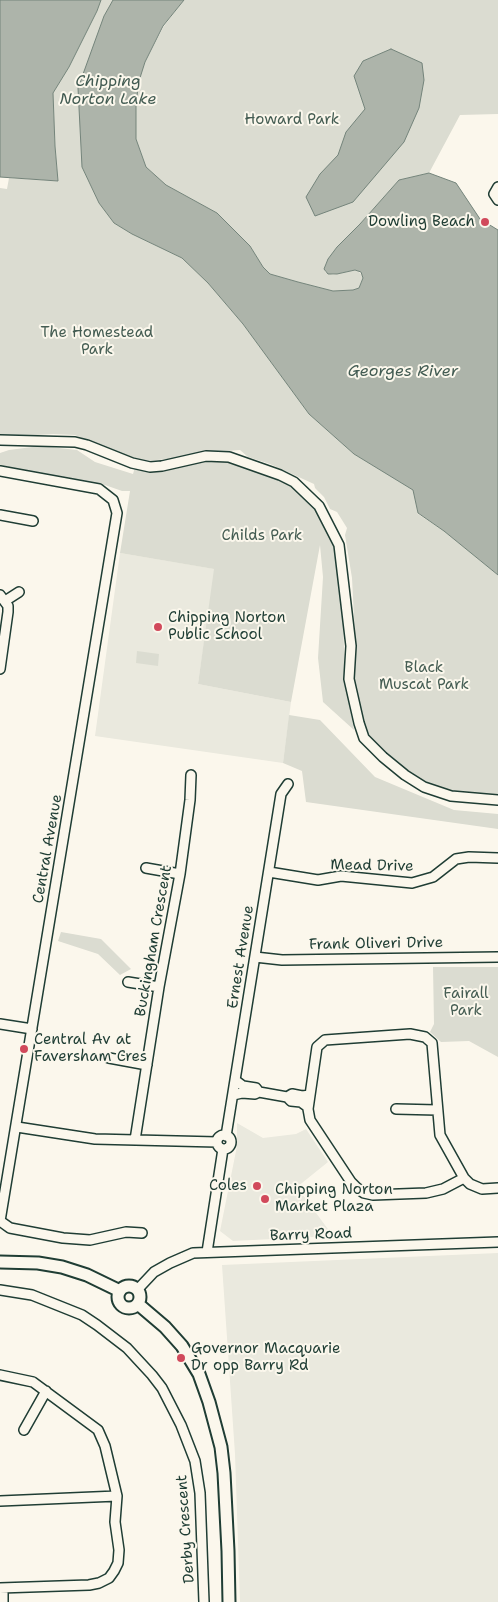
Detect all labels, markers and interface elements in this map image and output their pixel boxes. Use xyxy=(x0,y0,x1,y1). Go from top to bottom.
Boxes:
water label: Chipping Norton Lake xyxy=(60,72,156,110)
park label: Howard Park xyxy=(245,111,339,129)
place label: Dowling Beach xyxy=(368,213,475,231)
marker: Dowling Beach xyxy=(479,216,491,228)
park label: The Homestead Park xyxy=(41,324,153,359)
water label: Georges River xyxy=(348,362,458,382)
park label: Childs Park xyxy=(222,527,302,545)
place label: Chipping Norton Public School xyxy=(168,609,286,644)
marker: Chipping Norton Public School xyxy=(152,621,164,633)
park label: Black Muscat Park xyxy=(379,659,469,694)
street label: Central Avenue xyxy=(30,793,66,905)
street label: Mead Drive xyxy=(330,856,414,876)
street label: Buckingham Crescent xyxy=(132,864,176,1018)
street label: Ernest Avenue xyxy=(224,904,258,1010)
street label: Frank Oliveri Drive xyxy=(309,934,443,954)
park label: Fairall Park xyxy=(443,985,489,1020)
place label: Central Av at Faversham Cres xyxy=(34,1031,147,1066)
marker: Central Av at Faversham Cres xyxy=(18,1043,30,1055)
place label: Coles xyxy=(209,1177,247,1195)
marker: Coles xyxy=(251,1180,263,1192)
place label: Chipping Norton Market Plaza xyxy=(275,1181,393,1216)
marker: Chipping Norton Market Plaza xyxy=(259,1193,271,1205)
street label: Barry Road xyxy=(269,1225,353,1245)
place label: Governor Macquarie Dr opp Barry Rd xyxy=(191,1340,340,1375)
marker: Governor Macquarie Dr opp Barry Rd xyxy=(175,1352,187,1364)
street label: Derby Crescent xyxy=(173,1474,199,1584)

